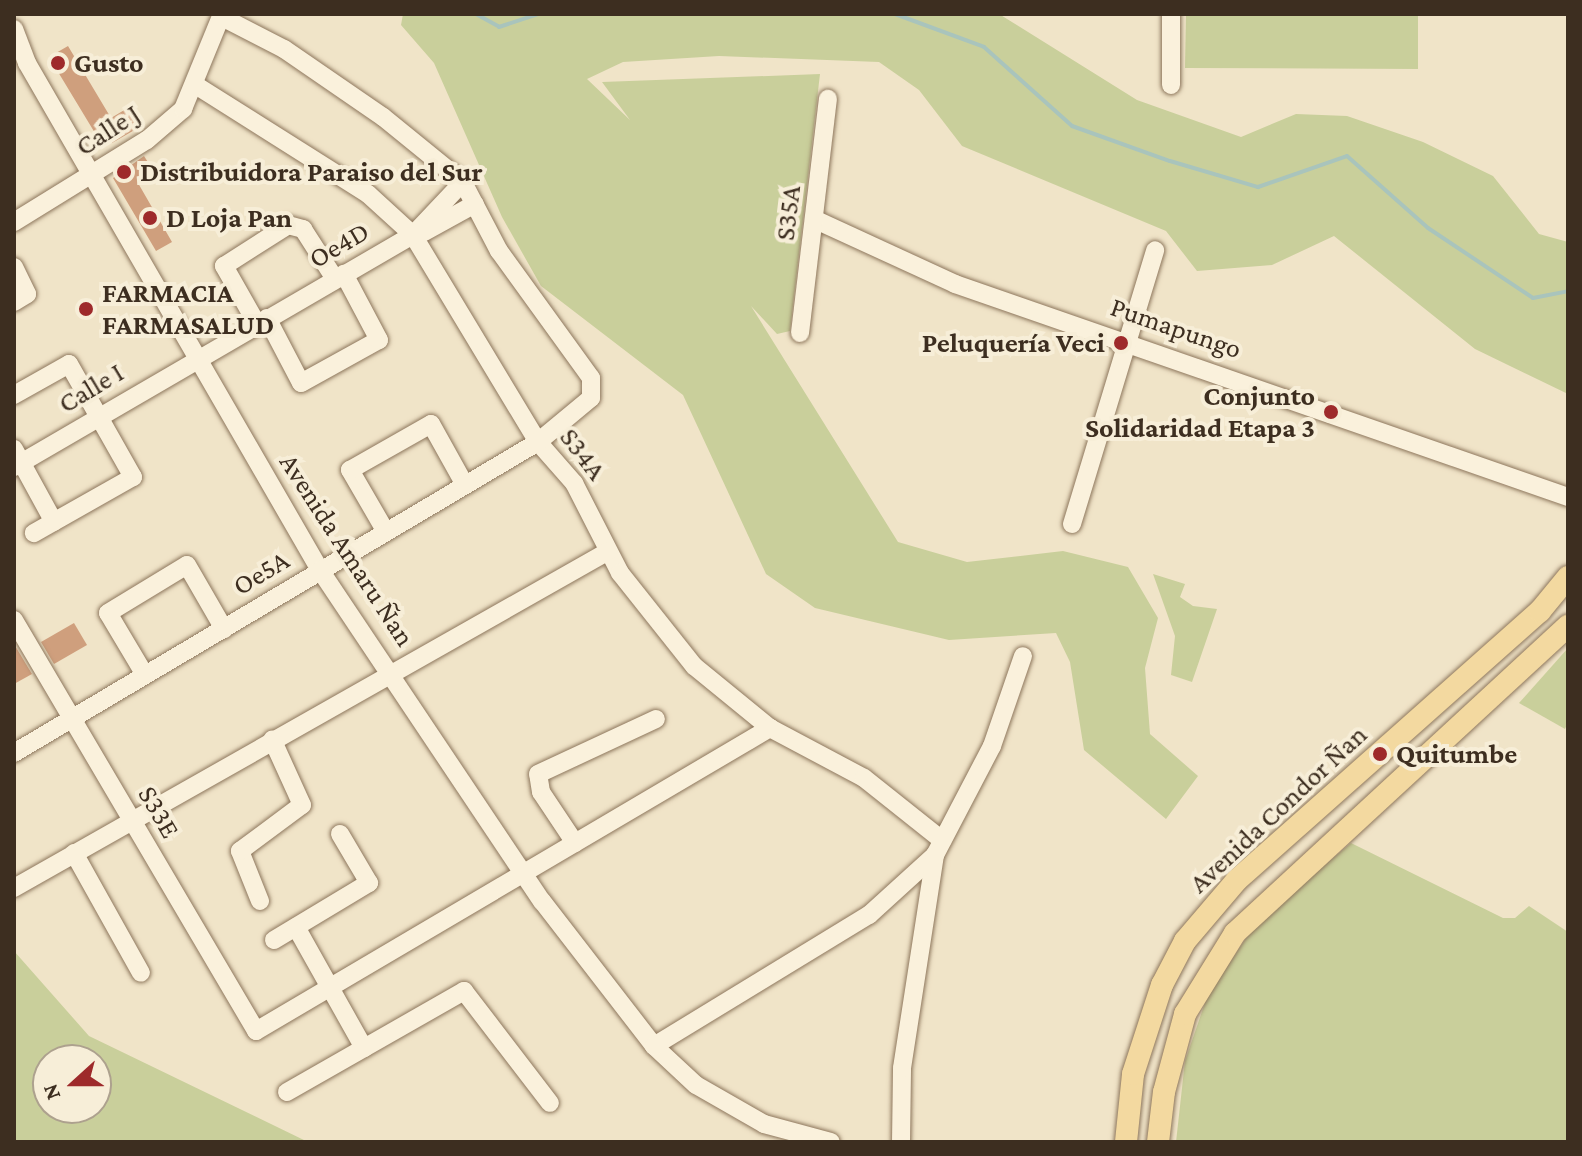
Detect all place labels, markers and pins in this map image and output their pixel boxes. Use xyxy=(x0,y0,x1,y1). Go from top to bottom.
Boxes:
place label: Gusto xyxy=(74,46,144,80)
marker: Gusto xyxy=(49,54,67,72)
place label: Distribuidora Paraiso del Sur xyxy=(140,155,483,189)
marker: Distribuidora Paraiso del Sur xyxy=(115,163,133,181)
place label: D Loja Pan xyxy=(166,201,292,235)
marker: D Loja Pan xyxy=(141,209,159,227)
place label: FARMACIA FARMASALUD xyxy=(102,276,274,342)
marker: FARMACIA FARMASALUD xyxy=(77,300,95,318)
place label: Peluquería Veci xyxy=(922,326,1105,360)
marker: Peluquería Veci xyxy=(1112,334,1130,352)
place label: Conjunto Solidaridad Etapa 3 xyxy=(1085,379,1315,445)
marker: Conjunto Solidaridad Etapa 3 xyxy=(1322,403,1340,421)
place label: Quitumbe xyxy=(1396,737,1517,771)
marker: Quitumbe xyxy=(1371,745,1389,763)

